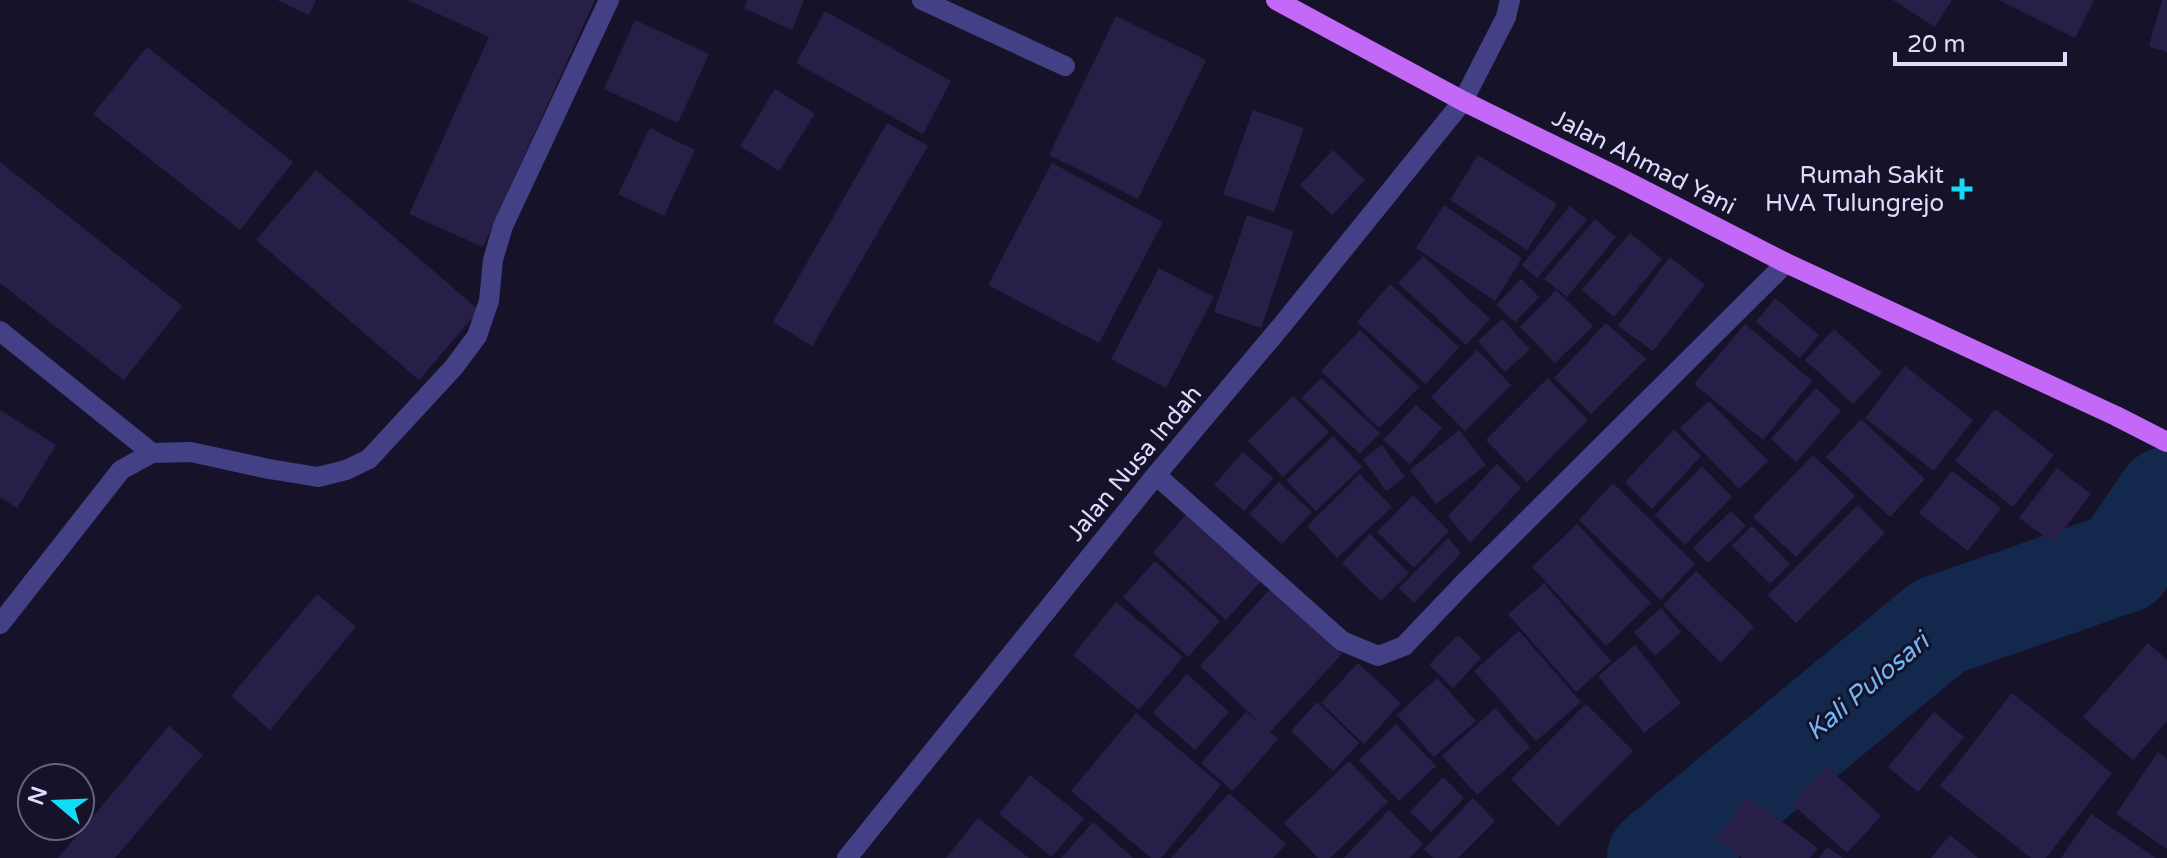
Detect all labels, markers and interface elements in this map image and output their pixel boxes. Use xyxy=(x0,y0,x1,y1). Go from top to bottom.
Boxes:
scale bar xyxy=(1895,16,2065,66)
text: 20 m xyxy=(1907,30,1965,59)
street label: Jalan Ahmad Yani xyxy=(1547,104,1740,221)
place label: Rumah Sakit HVA Tulungrejo xyxy=(1765,161,1944,218)
marker: Rumah Sakit HVA Tulungrejo xyxy=(1951,178,1973,200)
street label: Jalan Nusa Indah xyxy=(1061,380,1208,547)
water label: Kali Pulosari xyxy=(1800,624,1938,747)
north arrow xyxy=(16,762,96,842)
text: N xyxy=(23,783,53,808)

